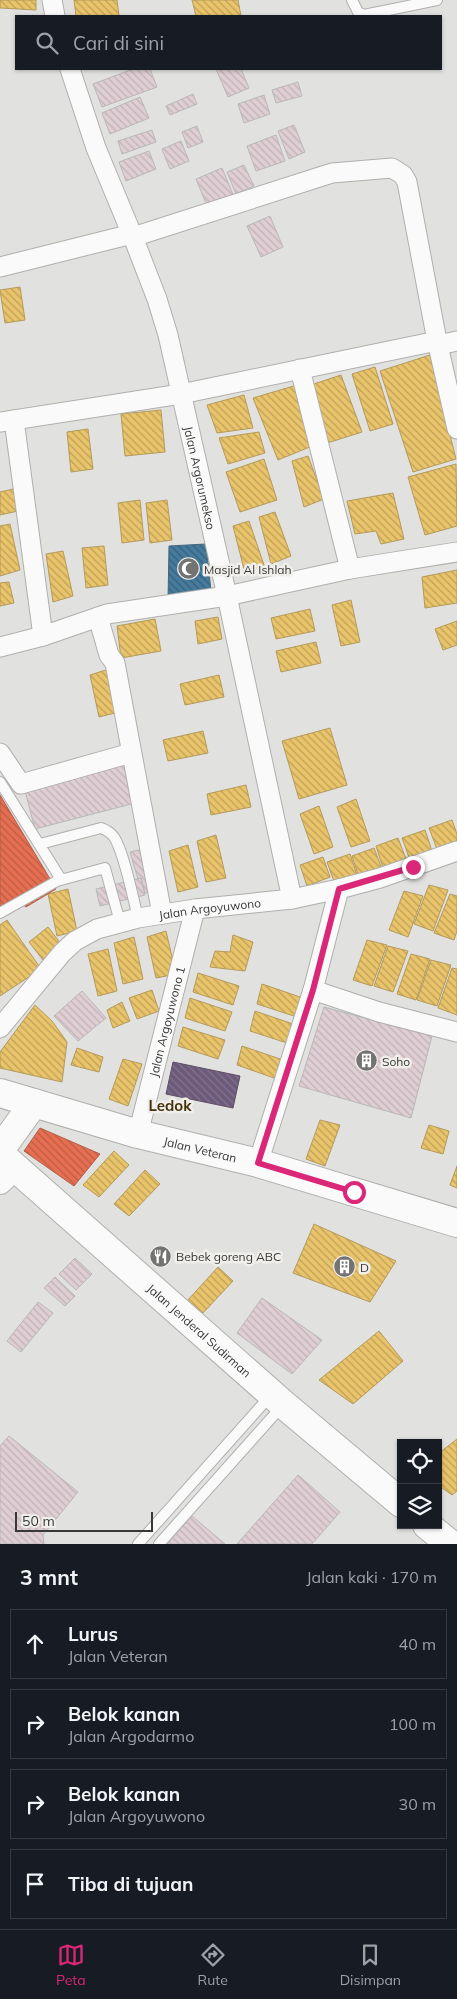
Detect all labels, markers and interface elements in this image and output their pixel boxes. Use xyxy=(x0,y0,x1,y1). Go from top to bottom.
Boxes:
search box xyxy=(15,15,442,70)
icon: search xyxy=(33,29,61,57)
text: Cari di sini xyxy=(73,31,164,55)
street label: Jalan Argorumekso xyxy=(181,424,219,531)
mosque icon: Masjid Al Ishlah xyxy=(176,557,200,581)
place label: Masjid Al Ishlah xyxy=(204,562,291,577)
route end xyxy=(402,856,425,879)
street label: Jalan Argoyuwono xyxy=(158,895,262,922)
street label: Jalan Argoyuwono 1 xyxy=(145,965,188,1078)
building icon: Soho xyxy=(354,1049,378,1073)
place label: Soho xyxy=(382,1054,410,1069)
district label: Ledok xyxy=(148,1096,192,1115)
street label: Jalan Veteran xyxy=(162,1133,238,1165)
route start xyxy=(343,1181,366,1204)
restaurant icon: Bebek goreng ABC xyxy=(148,1244,172,1268)
place label: Bebek goreng ABC xyxy=(176,1249,281,1264)
building icon: D xyxy=(332,1255,356,1279)
place label: D xyxy=(360,1260,369,1275)
street label: Jalan Jenderal Sudirman xyxy=(144,1280,254,1380)
map controls xyxy=(397,1439,442,1529)
button: locate xyxy=(397,1439,442,1484)
button: layers xyxy=(397,1484,442,1529)
scale bar xyxy=(15,1509,152,1532)
text: 50 m xyxy=(22,1512,55,1530)
text: 3 mnt xyxy=(20,1564,78,1590)
text: Jalan kaki · 170 m xyxy=(306,1567,437,1587)
text: Lurus xyxy=(68,1622,118,1646)
icon: ahead xyxy=(21,1630,49,1658)
text: 40 m xyxy=(399,1634,436,1654)
text: Jalan Veteran xyxy=(68,1646,168,1666)
text: Belok kanan xyxy=(68,1702,180,1726)
icon: right xyxy=(21,1710,49,1738)
text: 100 m xyxy=(389,1714,436,1734)
text: Jalan Argodarmo xyxy=(68,1726,194,1746)
text: Belok kanan xyxy=(68,1782,180,1806)
icon: right xyxy=(21,1790,49,1818)
text: 30 m xyxy=(399,1794,436,1814)
text: Jalan Argoyuwono xyxy=(68,1806,205,1826)
icon: arrive xyxy=(21,1870,49,1898)
text: Tiba di tujuan xyxy=(68,1872,193,1896)
tab: Peta xyxy=(56,1941,86,1989)
tab: Rute xyxy=(198,1941,228,1989)
tab: Disimpan xyxy=(340,1941,401,1989)

